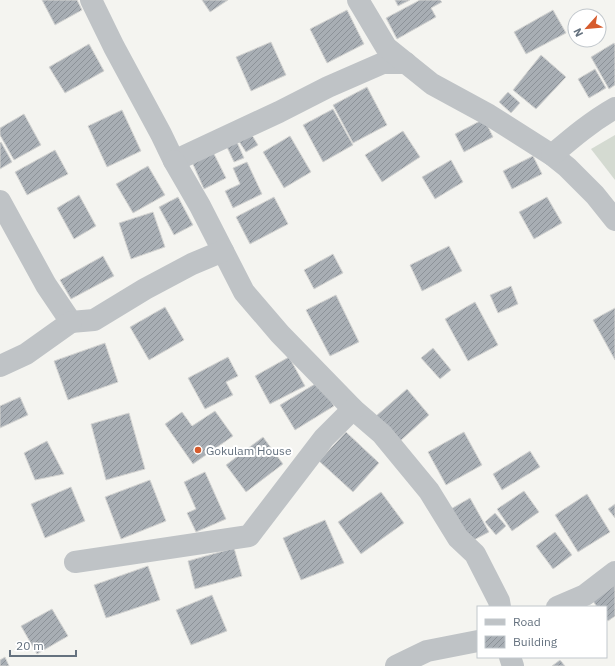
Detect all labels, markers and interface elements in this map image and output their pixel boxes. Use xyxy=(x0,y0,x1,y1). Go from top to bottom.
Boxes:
north arrow xyxy=(567,8,607,48)
text: N xyxy=(570,26,586,39)
place label: Gokulam House xyxy=(206,443,292,458)
marker: Gokulam House xyxy=(193,445,203,455)
legend xyxy=(477,606,607,658)
text: Road xyxy=(513,614,541,629)
scale bar xyxy=(10,632,76,658)
text: Building xyxy=(513,634,558,649)
text: 20 m xyxy=(16,638,44,653)

